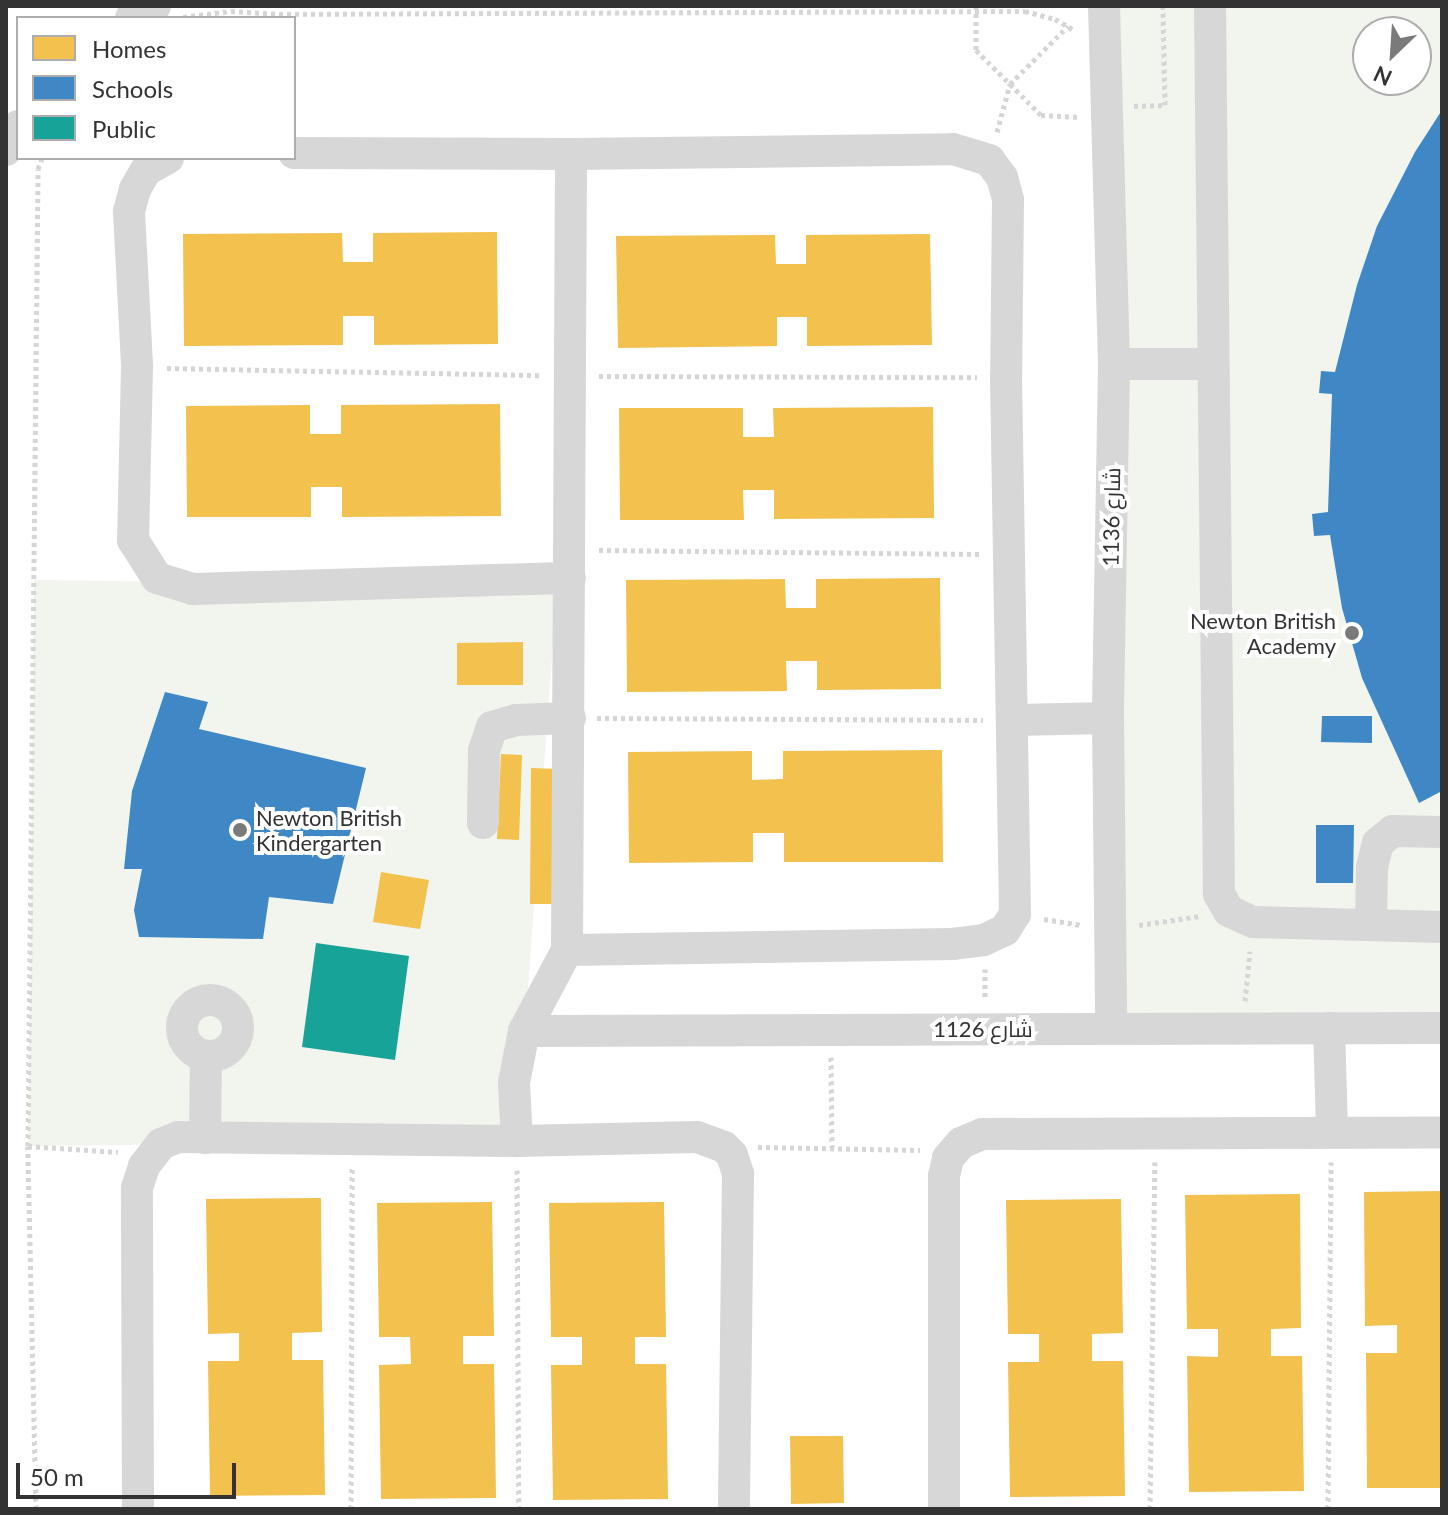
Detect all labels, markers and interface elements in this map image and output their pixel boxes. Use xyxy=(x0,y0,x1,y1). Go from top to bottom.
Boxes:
legend xyxy=(16,16,296,160)
north arrow xyxy=(1352,16,1432,96)
text: Homes xyxy=(92,34,166,63)
text: N xyxy=(1369,61,1396,92)
text: Schools xyxy=(92,74,173,103)
text: Public xyxy=(92,114,156,143)
street label: شارع 1136 xyxy=(1097,467,1125,567)
place label: Newton British Academy xyxy=(1190,607,1336,658)
marker: Newton British Academy xyxy=(1343,624,1361,642)
place label: Newton British Kindergarten xyxy=(256,804,402,856)
marker: Newton British Kindergarten xyxy=(231,821,249,839)
street label: شارع 1126 xyxy=(933,1016,1033,1042)
scale bar xyxy=(20,1447,240,1497)
text: 50 m xyxy=(30,1462,84,1491)

